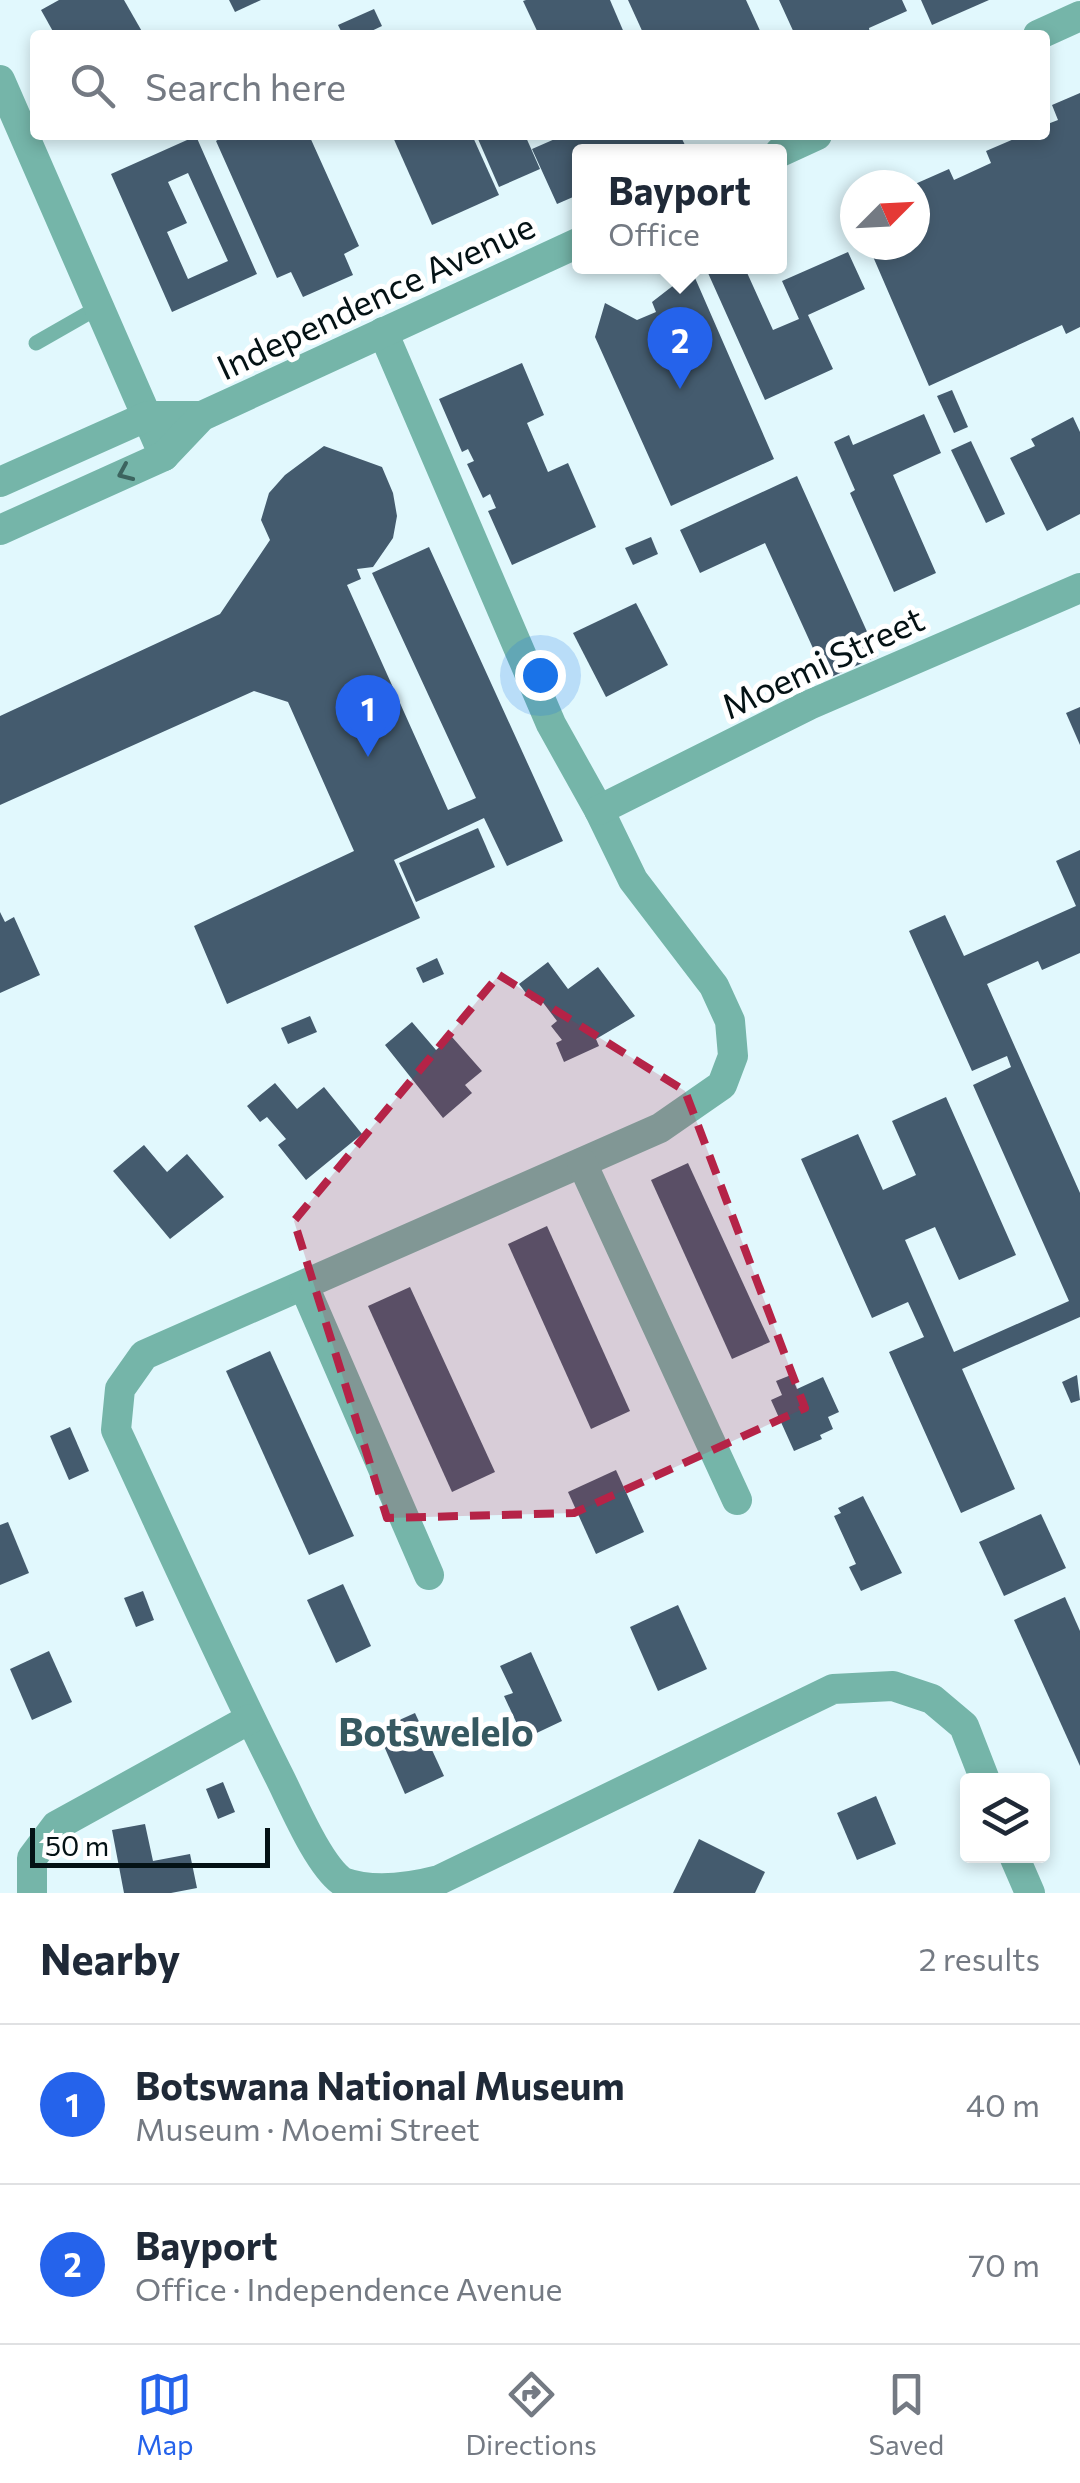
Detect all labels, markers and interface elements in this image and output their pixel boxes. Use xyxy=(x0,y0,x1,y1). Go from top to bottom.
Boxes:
search box xyxy=(30,30,1050,140)
icon: search xyxy=(65,58,120,113)
text: Search here xyxy=(145,62,346,109)
popup xyxy=(572,144,787,274)
text: Bayport xyxy=(608,166,751,213)
north arrow xyxy=(840,170,930,260)
street label: Independence Avenue xyxy=(209,202,541,388)
text: Office xyxy=(608,213,700,253)
pin: 2 xyxy=(648,306,712,389)
one-way arrow xyxy=(117,461,135,481)
street label: Moemi Street xyxy=(714,595,930,727)
your location xyxy=(515,650,566,701)
pin: 1 xyxy=(336,674,400,757)
district label: Botswelelo xyxy=(338,1707,534,1754)
map controls xyxy=(960,1773,1050,1863)
button: layers xyxy=(960,1773,1050,1863)
scale bar xyxy=(30,1823,270,1868)
text: 50 m xyxy=(45,1828,109,1862)
text: Nearby xyxy=(40,1932,180,1984)
text: 2 results xyxy=(919,1938,1040,1978)
text: Botswana National Museum xyxy=(135,2061,625,2108)
text: 1 xyxy=(65,2084,80,2124)
text: 40 m xyxy=(966,2084,1040,2124)
text: Museum · Moemi Street xyxy=(135,2108,480,2148)
text: Bayport xyxy=(135,2221,277,2268)
text: 2 xyxy=(63,2244,82,2284)
text: 70 m xyxy=(968,2244,1040,2284)
text: Office · Independence Avenue xyxy=(135,2268,562,2308)
tab: Map xyxy=(136,2367,194,2461)
tab: Directions xyxy=(465,2367,597,2461)
tab: Saved xyxy=(869,2367,944,2461)

